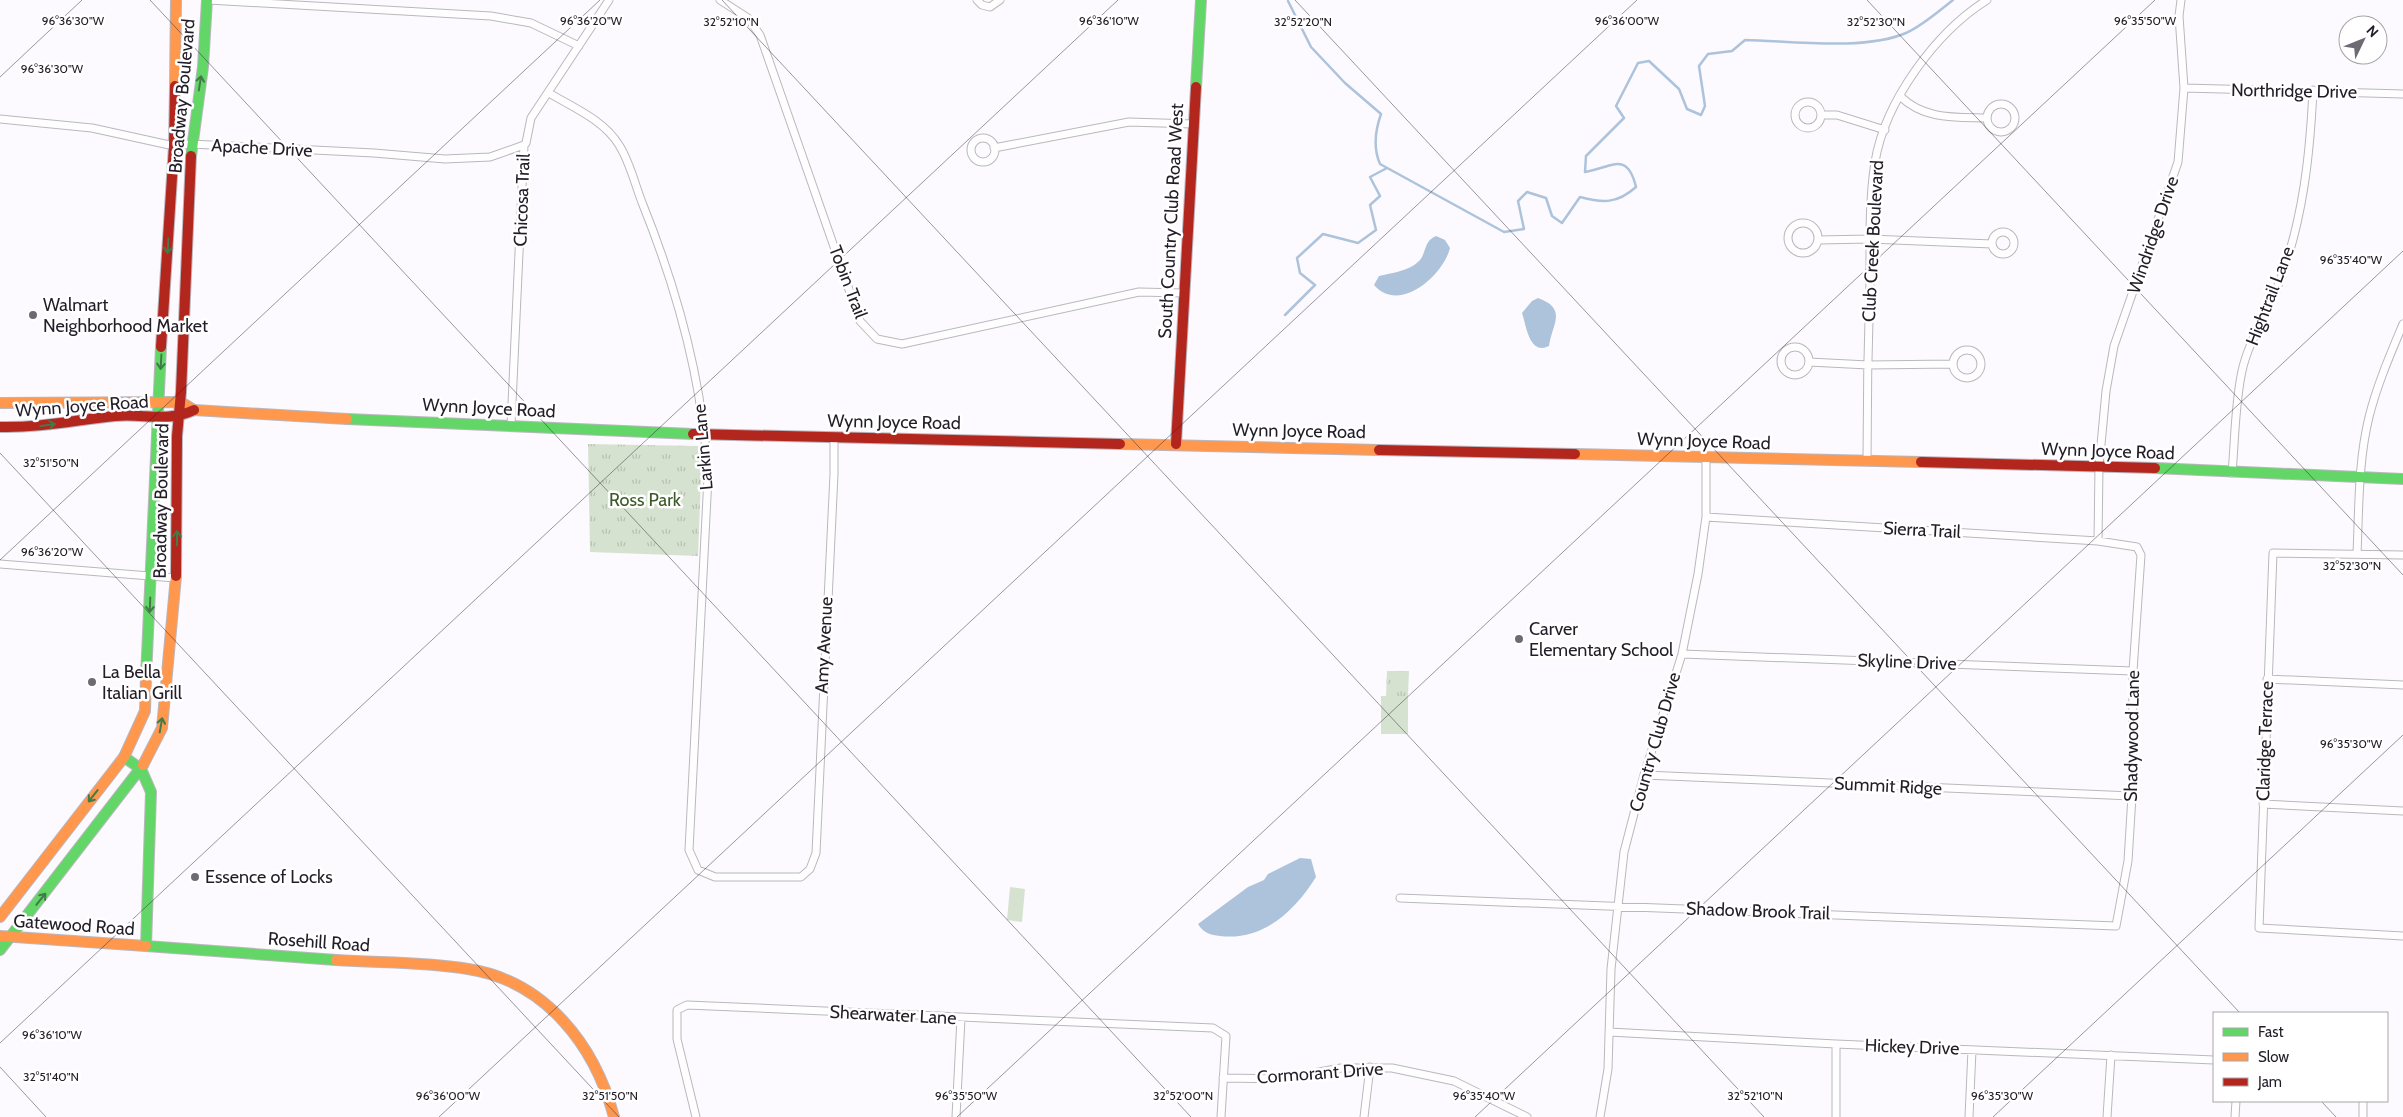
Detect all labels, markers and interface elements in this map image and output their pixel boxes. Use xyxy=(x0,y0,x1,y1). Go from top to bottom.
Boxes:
text: 96°36'30"W xyxy=(42,13,105,28)
text: 96°36'20"W xyxy=(560,13,623,28)
text: 96°36'10"W xyxy=(1079,13,1140,28)
text: 96°36'00"W xyxy=(1595,13,1660,28)
text: 96°35'50"W xyxy=(2114,13,2177,28)
text: 32°52'10"N xyxy=(703,14,759,29)
text: 32°52'20"N xyxy=(1274,14,1332,29)
text: 32°52'30"N xyxy=(1847,14,1905,29)
north arrow xyxy=(2338,15,2388,65)
street label: Broadway Boulevard xyxy=(164,18,200,174)
text: N xyxy=(2363,21,2382,41)
text: 96°36'30"W xyxy=(21,61,84,76)
one-way arrow xyxy=(196,75,206,91)
street label: Northridge Drive xyxy=(2231,79,2357,103)
street label: South Country Club Road West xyxy=(1154,103,1188,339)
street label: Apache Drive xyxy=(211,134,313,162)
street label: Chicosa Trail xyxy=(509,152,535,247)
street label: Club Creek Boulevard xyxy=(1858,160,1888,322)
street label: Windridge Drive xyxy=(2123,173,2183,297)
one-way arrow xyxy=(164,237,173,253)
street label: Tobin Trail xyxy=(824,242,872,322)
street label: Hightrail Lane xyxy=(2241,243,2299,349)
text: 96°35'40"W xyxy=(2320,252,2383,267)
place label: Walmart Neighborhood Market xyxy=(43,294,208,337)
marker: Walmart Neighborhood Market xyxy=(27,309,39,321)
one-way arrow xyxy=(157,354,166,370)
street label: Wynn Joyce Road xyxy=(15,390,149,422)
street label: Wynn Joyce Road xyxy=(422,394,556,422)
street label: Larkin Lane xyxy=(688,403,718,491)
street label: Wynn Joyce Road xyxy=(827,410,961,434)
street label: Wynn Joyce Road xyxy=(1232,419,1366,443)
one-way arrow xyxy=(40,420,56,430)
street label: Broadway Boulevard xyxy=(149,423,173,579)
street label: Wynn Joyce Road xyxy=(1637,428,1771,454)
street label: Wynn Joyce Road xyxy=(2041,438,2175,464)
text: 32°51'50"N xyxy=(23,455,79,470)
park label: Ross Park xyxy=(609,489,682,511)
street label: Sierra Trail xyxy=(1883,517,1962,543)
one-way arrow xyxy=(172,530,182,546)
text: 96°36'20"W xyxy=(21,544,84,559)
text: 32°52'30"N xyxy=(2323,558,2381,573)
street label: Amy Avenue xyxy=(810,596,838,694)
one-way arrow xyxy=(146,597,155,613)
place label: Carver Elementary School xyxy=(1529,618,1674,661)
marker: Carver Elementary School xyxy=(1513,633,1525,645)
street label: Skyline Drive xyxy=(1857,649,1957,675)
place label: La Bella Italian Grill xyxy=(102,661,183,704)
street label: Country Club Drive xyxy=(1625,670,1685,814)
street label: Shadywood Lane xyxy=(2120,670,2144,802)
marker: La Bella Italian Grill xyxy=(86,676,98,688)
street label: Claridge Terrace xyxy=(2252,681,2278,801)
one-way arrow xyxy=(157,717,167,733)
text: 96°35'30"W xyxy=(2320,736,2383,751)
street label: Summit Ridge xyxy=(1833,772,1943,800)
one-way arrow xyxy=(88,789,99,802)
place label: Essence of Locks xyxy=(205,866,333,888)
marker: Essence of Locks xyxy=(189,871,201,883)
one-way arrow xyxy=(35,892,46,905)
street label: Shadow Brook Trail xyxy=(1686,897,1831,925)
street label: Gatewood Road xyxy=(13,910,135,940)
street label: Rosehill Road xyxy=(267,927,371,957)
street label: Shearwater Lane xyxy=(829,1001,957,1029)
legend xyxy=(2213,1012,2388,1102)
text: Fast xyxy=(2258,1023,2283,1041)
text: 96°36'10"W xyxy=(22,1027,83,1042)
street label: Hickey Drive xyxy=(1864,1034,1960,1060)
text: Slow xyxy=(2258,1048,2289,1066)
street label: Cormorant Drive xyxy=(1256,1058,1384,1088)
text: 32°51'40"N xyxy=(23,1069,79,1084)
text: Jam xyxy=(2257,1073,2282,1091)
text: 96°36'00"W xyxy=(416,1088,481,1103)
text: 32°51'50"N xyxy=(582,1088,638,1103)
text: 96°35'50"W xyxy=(935,1088,998,1103)
text: 32°52'00"N xyxy=(1153,1088,1213,1103)
text: 96°35'40"W xyxy=(1453,1088,1516,1103)
text: 32°52'10"N xyxy=(1727,1088,1783,1103)
text: 96°35'30"W xyxy=(1971,1088,2034,1103)

